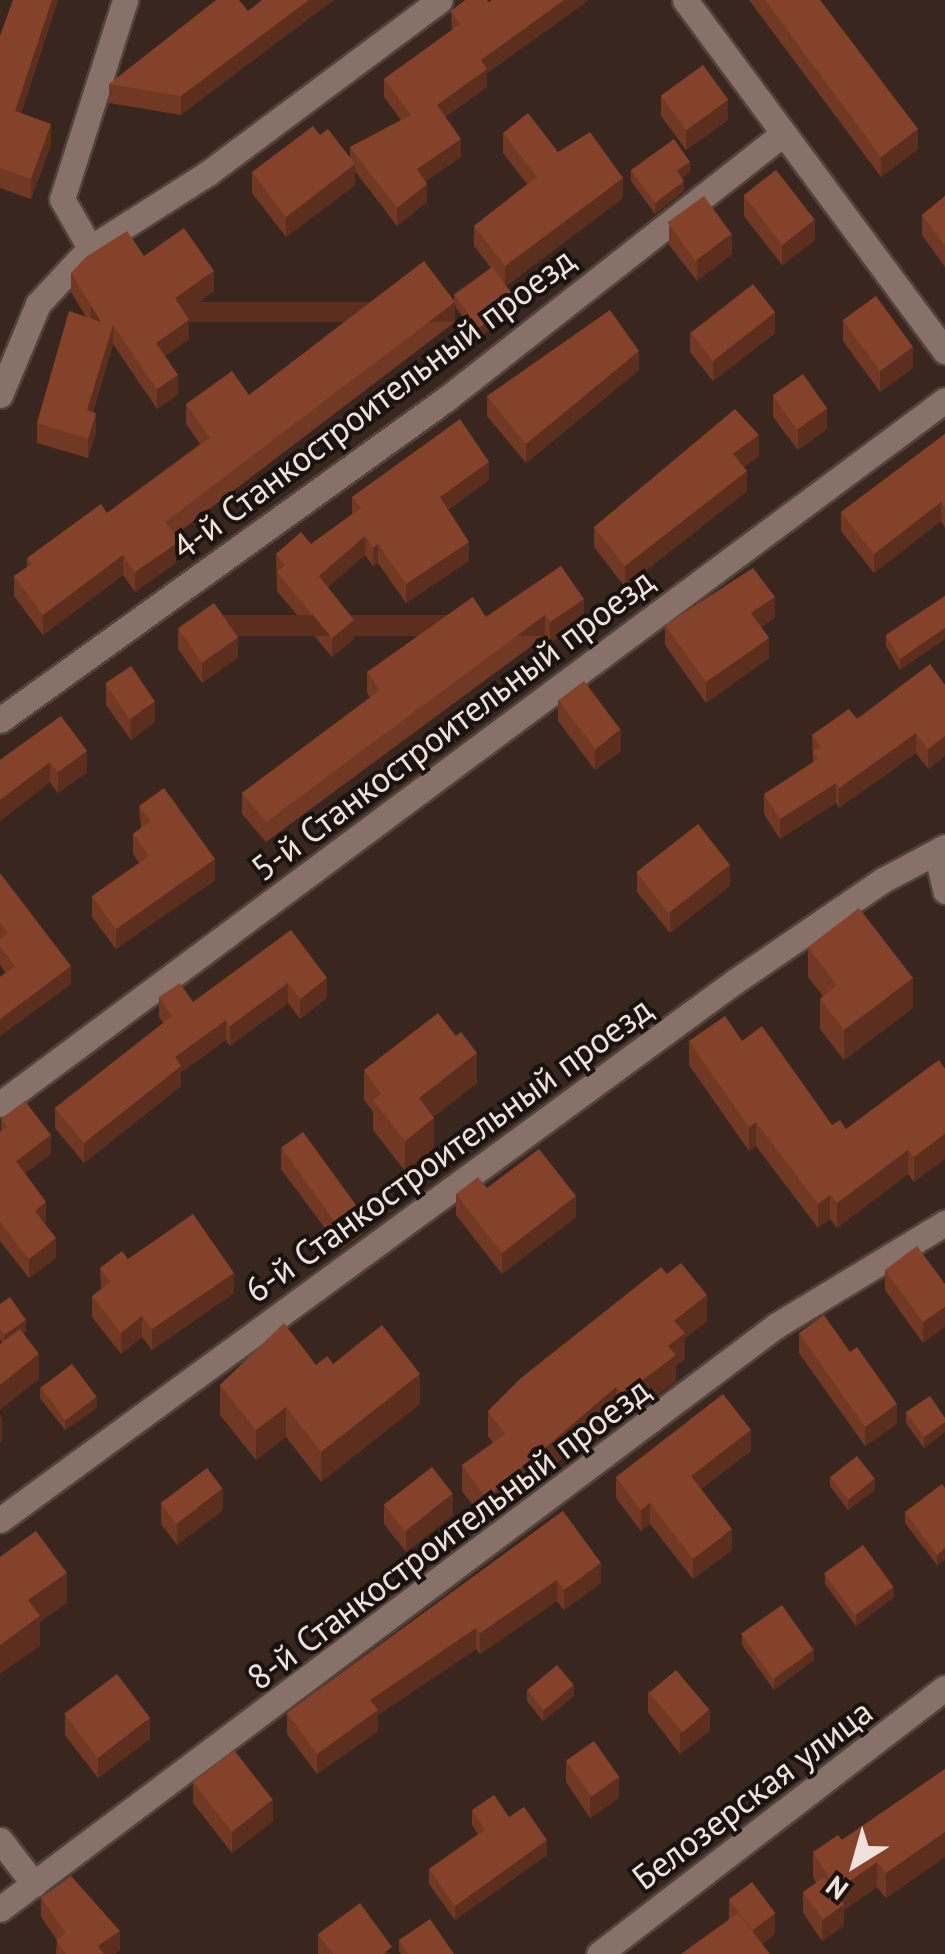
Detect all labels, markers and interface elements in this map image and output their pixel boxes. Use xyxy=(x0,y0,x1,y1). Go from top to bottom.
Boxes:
street label: 4-й Станкостроительный проезд xyxy=(164,238,582,568)
street label: 5-й Станкостроительный проезд xyxy=(243,559,661,889)
street label: 6-й Станкостроительный проезд xyxy=(236,987,660,1311)
street label: 8-й Станкостроительный проезд xyxy=(239,1368,657,1698)
street label: Белозерская улица xyxy=(624,1690,880,1898)
north arrow xyxy=(805,1814,905,1914)
text: N xyxy=(818,1868,855,1909)

